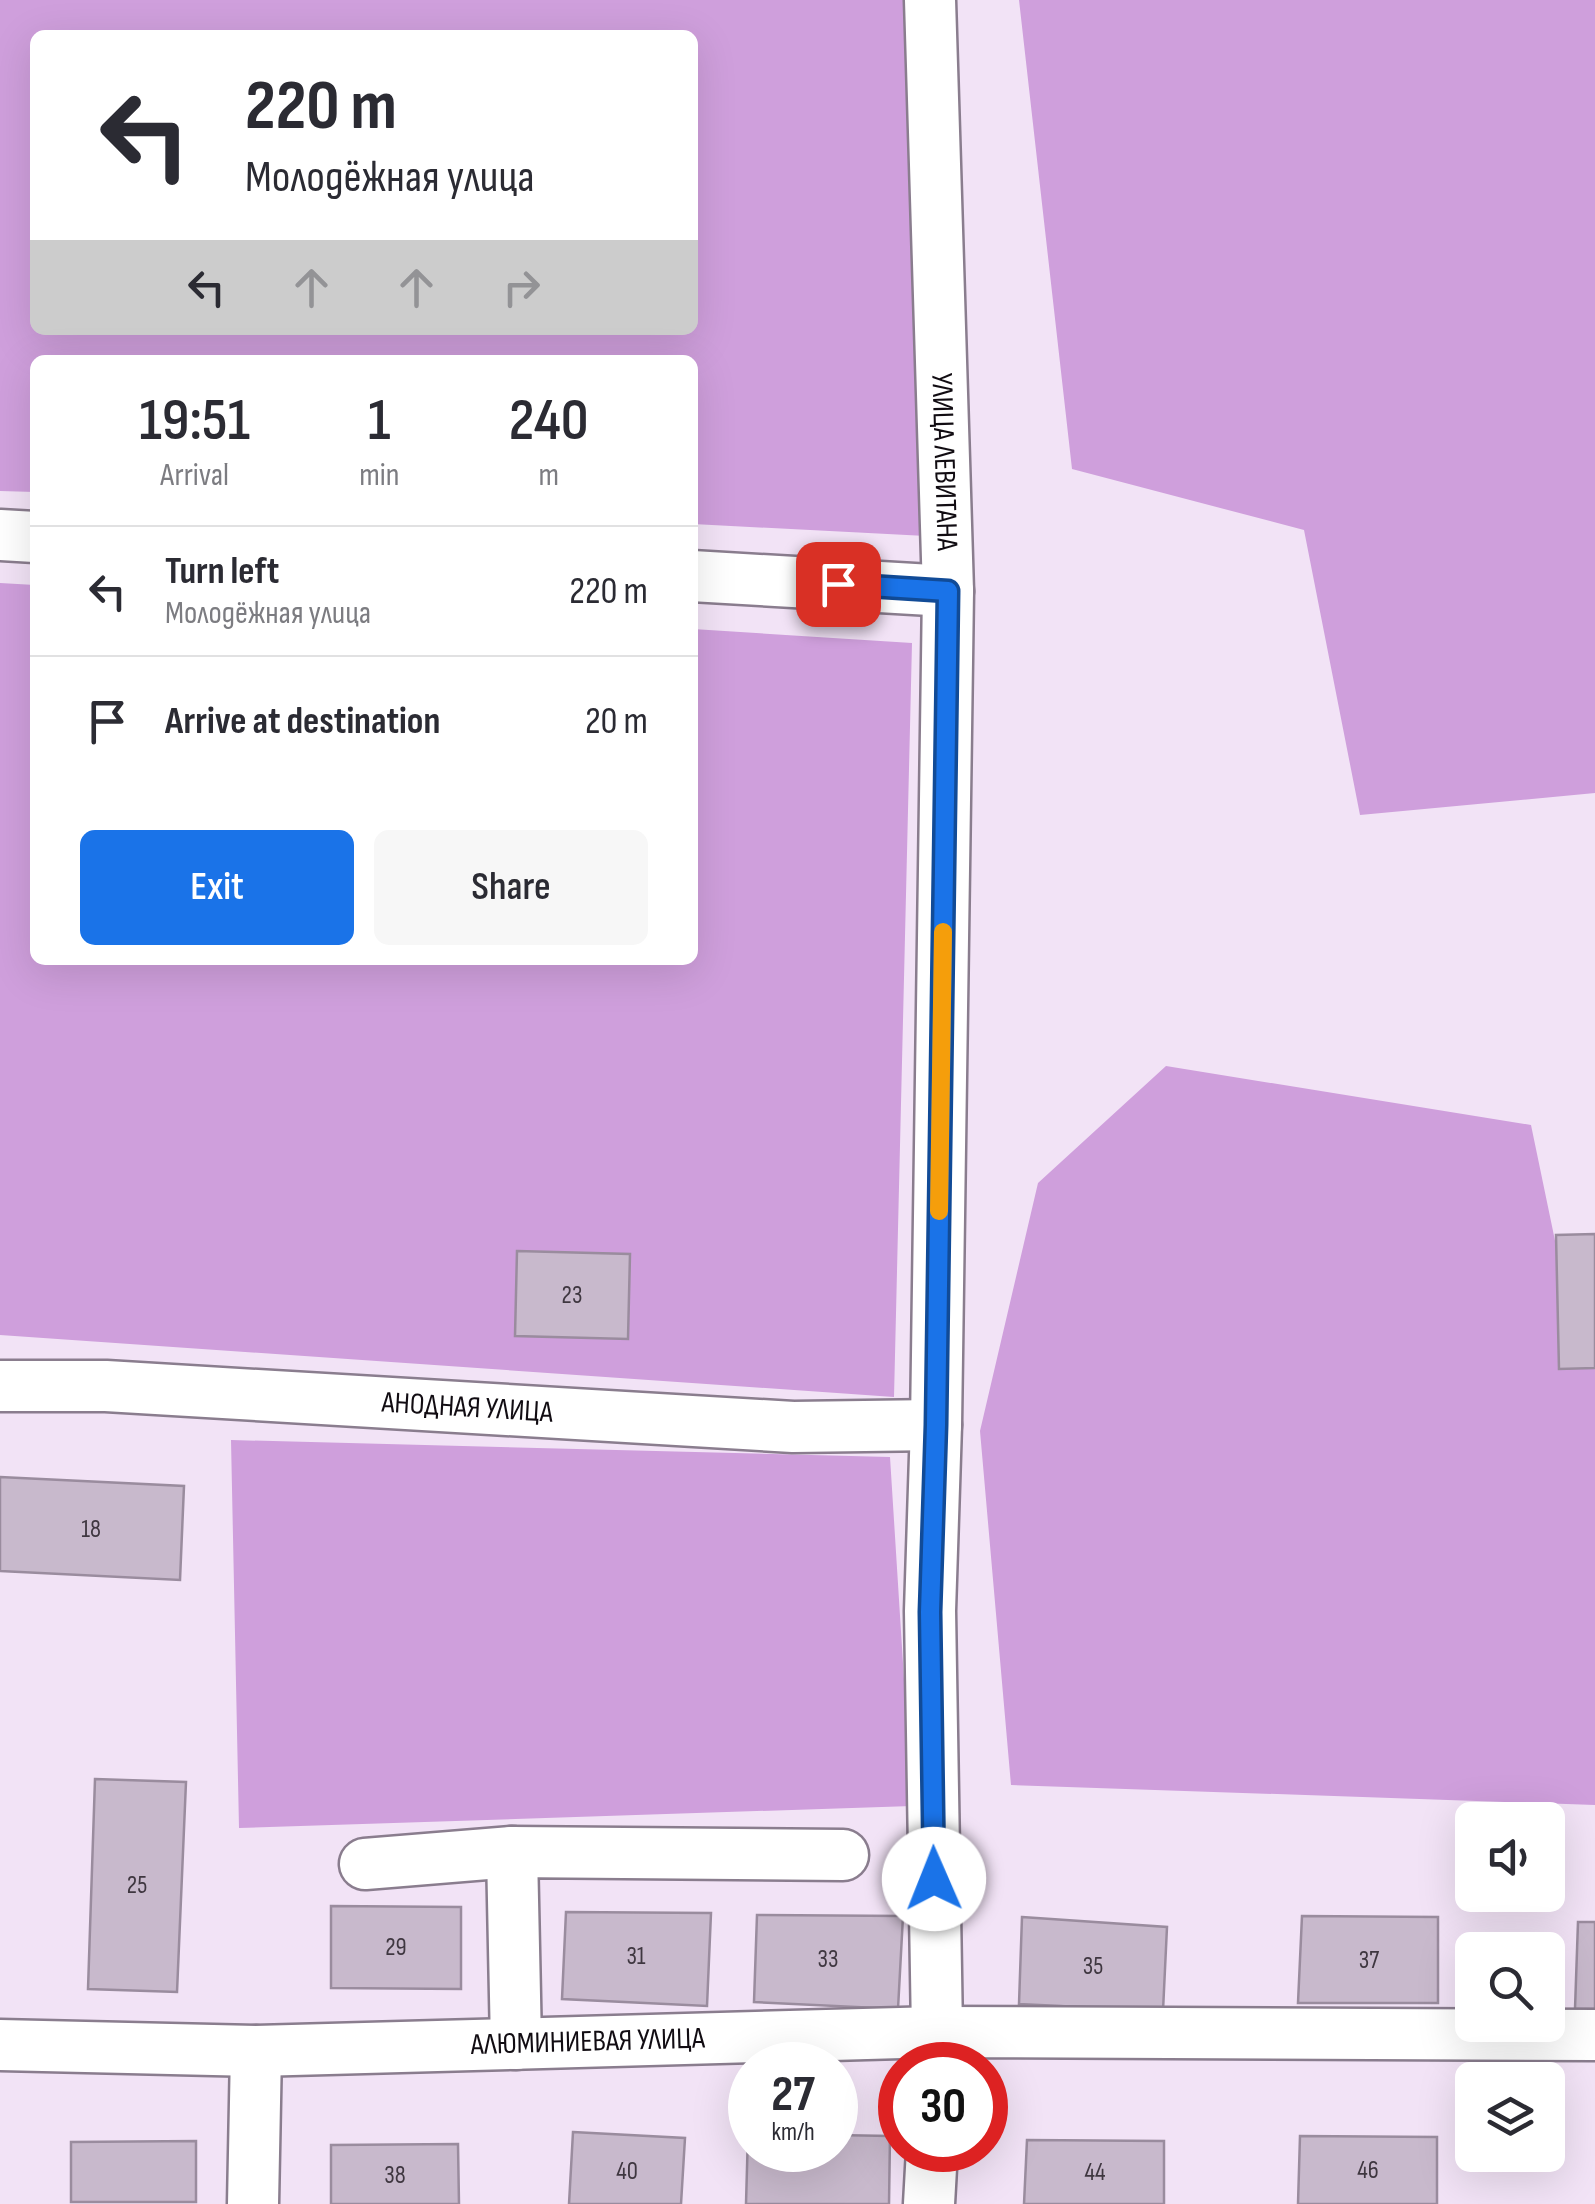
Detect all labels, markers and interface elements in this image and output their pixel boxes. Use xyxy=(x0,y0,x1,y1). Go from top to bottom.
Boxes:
text: 220 m xyxy=(245,65,397,149)
icon: left xyxy=(80,70,210,200)
text: Молодёжная улица xyxy=(245,150,535,205)
icon: left xyxy=(179,260,234,315)
icon: ahead xyxy=(284,260,339,315)
icon: ahead xyxy=(389,260,444,315)
icon: right xyxy=(494,260,549,315)
street label: УЛИЦА ЛЕВИТАНА xyxy=(923,372,965,551)
text: 19:51 xyxy=(139,385,250,457)
text: 1 xyxy=(368,385,391,457)
text: 240 xyxy=(509,385,589,457)
text: Arrival xyxy=(160,456,229,495)
text: min xyxy=(359,456,399,495)
text: m xyxy=(538,456,559,495)
pin xyxy=(796,542,881,627)
text: Turn left xyxy=(165,549,279,594)
icon: arrive xyxy=(811,557,866,612)
icon: left xyxy=(80,564,135,619)
text: 220 m xyxy=(569,569,648,614)
text: Молодёжная улица xyxy=(165,594,371,633)
icon: arrive xyxy=(80,694,135,749)
text: Arrive at destination xyxy=(165,699,440,744)
text: 20 m xyxy=(585,699,648,744)
button: Exit xyxy=(80,830,354,945)
button: Share xyxy=(374,830,648,945)
house number: 23 xyxy=(562,1280,582,1311)
street label: АНОДНАЯ УЛИЦА xyxy=(380,1384,554,1431)
house number: 18 xyxy=(81,1514,101,1545)
map controls xyxy=(1455,1802,1565,2172)
button: sound xyxy=(1455,1802,1565,1912)
position arrow xyxy=(882,1827,986,1931)
house number: 25 xyxy=(127,1870,147,1901)
house number: 29 xyxy=(385,1932,407,1963)
button: search xyxy=(1455,1932,1565,2042)
house number: 31 xyxy=(626,1941,646,1972)
house number: 33 xyxy=(818,1944,838,1975)
house number: 37 xyxy=(1359,1945,1379,1976)
house number: 35 xyxy=(1083,1951,1103,1982)
street label: АЛЮМИНИЕВАЯ УЛИЦА xyxy=(469,2020,705,2063)
speed limit sign: 30 xyxy=(878,2042,1008,2172)
button: layers xyxy=(1455,2062,1565,2172)
text: 27 xyxy=(771,2065,815,2125)
text: km/h xyxy=(771,2117,815,2148)
house number: 46 xyxy=(1357,2155,1379,2186)
house number: 40 xyxy=(616,2156,638,2187)
house number: 44 xyxy=(1084,2157,1106,2188)
house number: 38 xyxy=(384,2160,406,2191)

